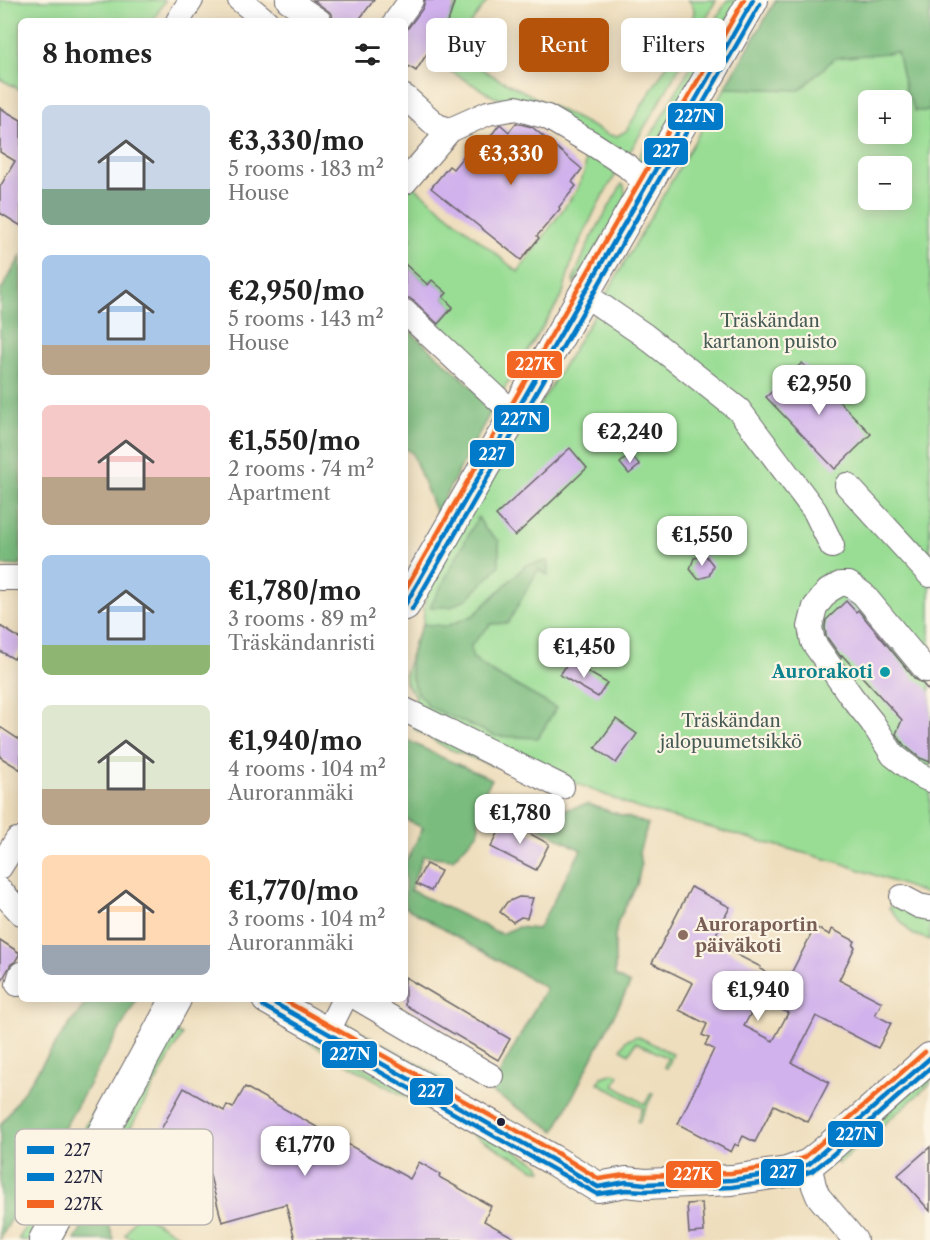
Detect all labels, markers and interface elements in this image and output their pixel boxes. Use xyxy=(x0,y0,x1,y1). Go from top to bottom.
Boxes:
chip: Buy xyxy=(426,18,507,72)
chip: Rent xyxy=(519,18,609,72)
chip: Filters xyxy=(621,18,726,72)
text: 8 homes xyxy=(42,38,152,70)
icon: filters xyxy=(351,38,384,71)
map controls xyxy=(858,90,912,210)
button: + xyxy=(858,90,912,144)
line badge: 227N xyxy=(667,102,724,131)
text: 227N xyxy=(674,106,716,126)
text: €3,330/mo xyxy=(228,125,364,157)
icon: home xyxy=(90,129,162,201)
pin: €3,330 xyxy=(462,135,560,186)
line badge: 227 xyxy=(643,137,689,166)
text: 227 xyxy=(652,141,680,161)
text: €3,330 xyxy=(479,142,543,166)
button: − xyxy=(858,156,912,210)
text: 5 rooms · 183 m² xyxy=(228,157,384,181)
text: House xyxy=(228,181,289,205)
text: €2,950/mo xyxy=(228,275,365,307)
icon: home xyxy=(90,279,162,351)
text: 5 rooms · 143 m² xyxy=(228,307,384,331)
park label: Träskändan kartanon puisto xyxy=(703,310,837,353)
text: House xyxy=(228,331,289,355)
line badge: 227K xyxy=(506,350,563,379)
text: 227K xyxy=(515,354,556,374)
pin: €2,950 xyxy=(770,365,868,416)
text: €2,950 xyxy=(786,372,852,396)
line badge: 227N xyxy=(493,404,550,433)
text: 227N xyxy=(500,409,542,429)
pin: €2,240 xyxy=(581,413,679,464)
text: €2,240 xyxy=(597,420,663,444)
text: €1,550/mo xyxy=(228,425,360,457)
icon: home xyxy=(90,429,162,501)
line badge: 227 xyxy=(469,439,515,468)
text: 227 xyxy=(478,444,506,464)
text: 2 rooms · 74 m² xyxy=(228,457,374,481)
text: Apartment xyxy=(228,481,331,505)
pin: €1,550 xyxy=(653,516,751,567)
text: €1,550 xyxy=(671,523,733,547)
text: €1,780/mo xyxy=(228,575,361,607)
icon: home xyxy=(90,579,162,651)
text: 3 rooms · 89 m² xyxy=(228,607,376,631)
pin: €1,450 xyxy=(535,628,633,679)
text: Träskändanristi xyxy=(228,631,375,655)
text: €1,450 xyxy=(553,635,615,659)
place label: Aurorakoti xyxy=(771,661,874,683)
marker: Aurorakoti xyxy=(878,665,892,679)
park label: Träskändan jalopuumetsikkö xyxy=(657,710,802,753)
text: €1,940/mo xyxy=(228,725,362,757)
icon: home xyxy=(90,729,162,801)
text: 4 rooms · 104 m² xyxy=(228,757,386,781)
text: Auroranmäki xyxy=(228,781,354,805)
pin: €1,780 xyxy=(471,794,569,845)
text: €1,780 xyxy=(489,801,551,825)
text: €1,770/mo xyxy=(228,875,358,907)
icon: home xyxy=(90,879,162,951)
text: 3 rooms · 104 m² xyxy=(228,907,385,931)
place label: Auroraportin päiväkoti xyxy=(694,914,819,957)
marker: Auroraportin päiväkoti xyxy=(676,928,690,942)
text: Auroranmäki xyxy=(228,931,354,955)
pin: €1,940 xyxy=(709,971,807,1022)
text: €1,940 xyxy=(726,978,790,1002)
line badge: 227N xyxy=(321,1040,378,1069)
text: 227N xyxy=(329,1044,371,1064)
line badge: 227 xyxy=(409,1077,454,1106)
text: 227 xyxy=(417,1081,445,1101)
unlabelled marker xyxy=(495,1116,507,1128)
line badge: 227N xyxy=(827,1120,884,1148)
text: 227N xyxy=(835,1124,877,1144)
pin: €1,770 xyxy=(256,1126,354,1177)
legend xyxy=(15,1129,213,1225)
text: €1,770 xyxy=(275,1133,335,1157)
text: 227 xyxy=(64,1140,90,1160)
line badge: 227 xyxy=(760,1158,805,1187)
line badge: 227K xyxy=(665,1160,722,1189)
text: 227 xyxy=(769,1162,797,1182)
text: 227K xyxy=(673,1164,714,1184)
text: 227N xyxy=(64,1167,104,1187)
text: 227K xyxy=(64,1194,103,1214)

